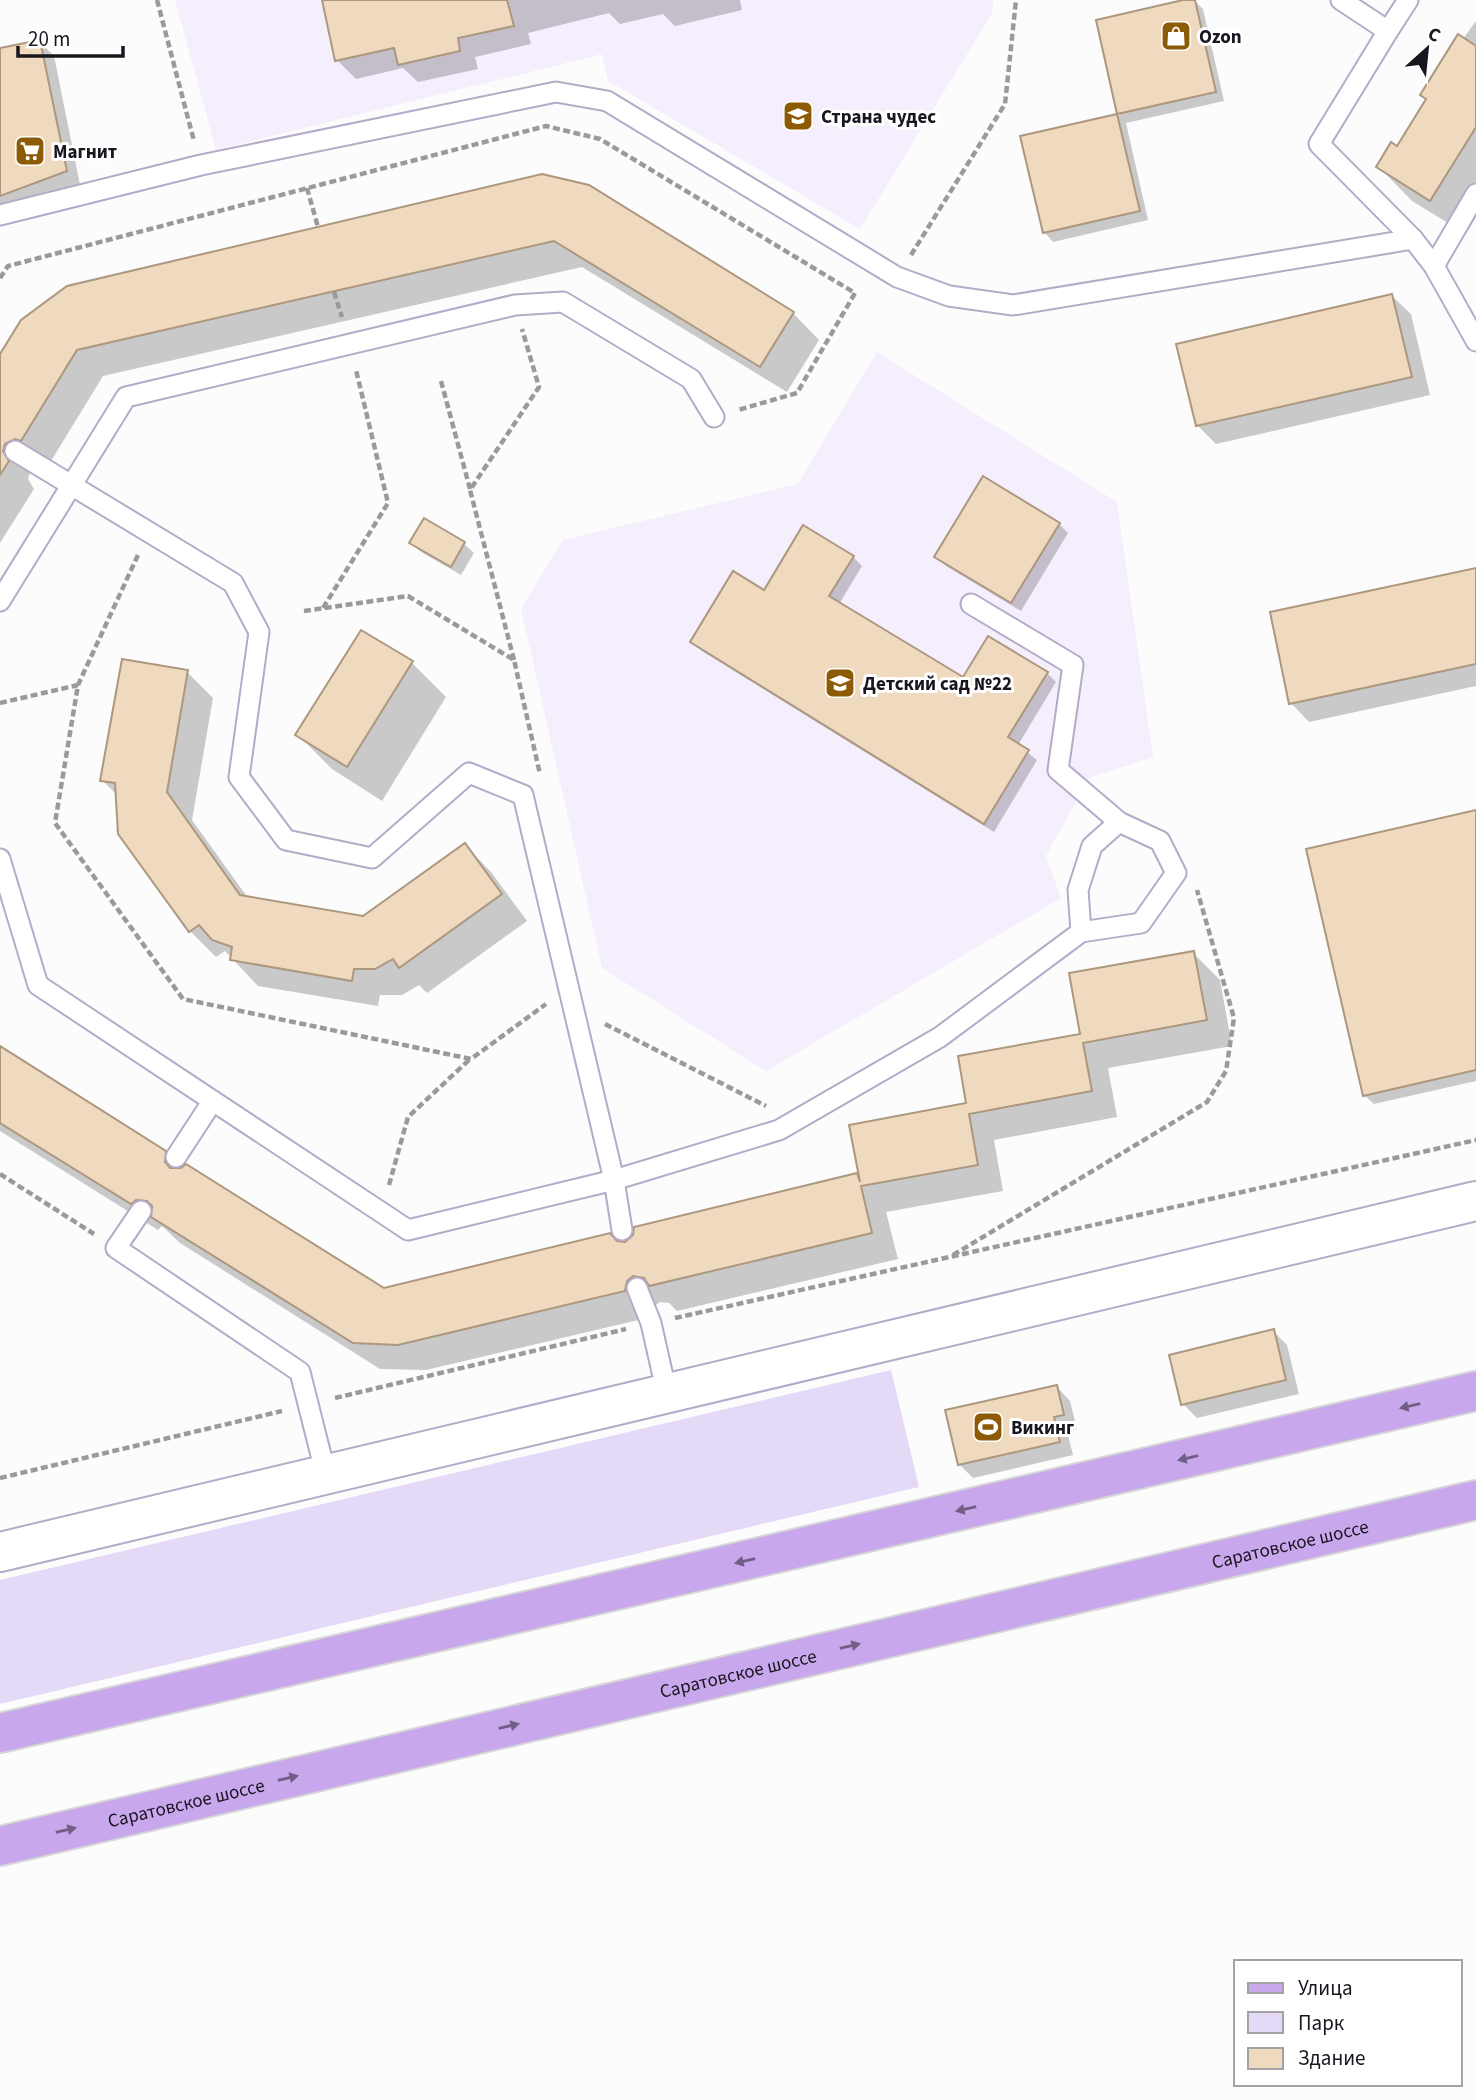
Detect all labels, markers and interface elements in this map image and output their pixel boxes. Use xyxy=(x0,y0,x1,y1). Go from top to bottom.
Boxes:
scale bar xyxy=(18,14,122,58)
north arrow xyxy=(1392,14,1462,84)
shop icon: Ozon xyxy=(1159,19,1193,53)
text: С xyxy=(1423,21,1445,50)
text: 20 m xyxy=(28,24,70,54)
place label: Ozon xyxy=(1199,24,1242,51)
school or university icon: Страна чудес xyxy=(781,99,815,133)
place label: Страна чудес xyxy=(821,104,936,131)
supermarket icon: Магнит xyxy=(13,134,47,168)
place label: Магнит xyxy=(53,139,117,166)
school or university icon: Детский сад №22 xyxy=(823,666,857,700)
place label: Детский сад №22 xyxy=(863,671,1012,698)
one-way arrow xyxy=(1398,1401,1420,1412)
sports icon: Викинг xyxy=(971,1410,1005,1444)
place label: Викинг xyxy=(1011,1415,1074,1442)
one-way arrow xyxy=(1177,1453,1199,1464)
one-way arrow xyxy=(955,1504,977,1515)
street label: Саратовское шоссе xyxy=(1209,1514,1372,1576)
one-way arrow xyxy=(734,1555,756,1566)
one-way arrow xyxy=(839,1640,861,1651)
street label: Саратовское шоссе xyxy=(657,1643,819,1706)
one-way arrow xyxy=(498,1720,520,1731)
street label: Саратовское шоссе xyxy=(105,1772,267,1835)
one-way arrow xyxy=(277,1772,299,1783)
one-way arrow xyxy=(56,1824,78,1835)
legend xyxy=(1234,1960,1462,2086)
text: Улица xyxy=(1298,1973,1353,2003)
text: Парк xyxy=(1298,2008,1345,2038)
text: Здание xyxy=(1298,2043,1366,2073)

